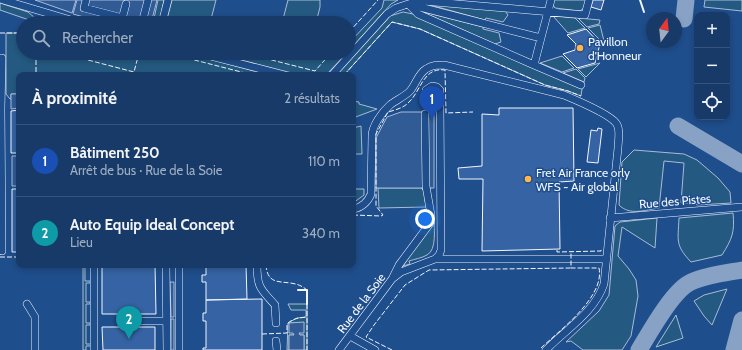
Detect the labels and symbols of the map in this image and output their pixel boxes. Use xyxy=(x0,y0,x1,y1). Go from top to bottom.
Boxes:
north arrow xyxy=(646,12,682,48)
place label: Pavillon d'Honneur xyxy=(588,34,641,63)
marker: Pavillon d'Honneur xyxy=(575,43,585,53)
pin: 1 xyxy=(419,86,445,119)
place label: Fret Air France orly WFS - Air global xyxy=(536,165,630,194)
marker: Fret Air France orly WFS - Air global xyxy=(523,174,533,184)
street label: Rue des Pistes xyxy=(638,190,712,212)
your location xyxy=(415,209,435,229)
street label: Rue de la Soie xyxy=(334,270,388,336)
pin: 2 xyxy=(116,306,142,339)

